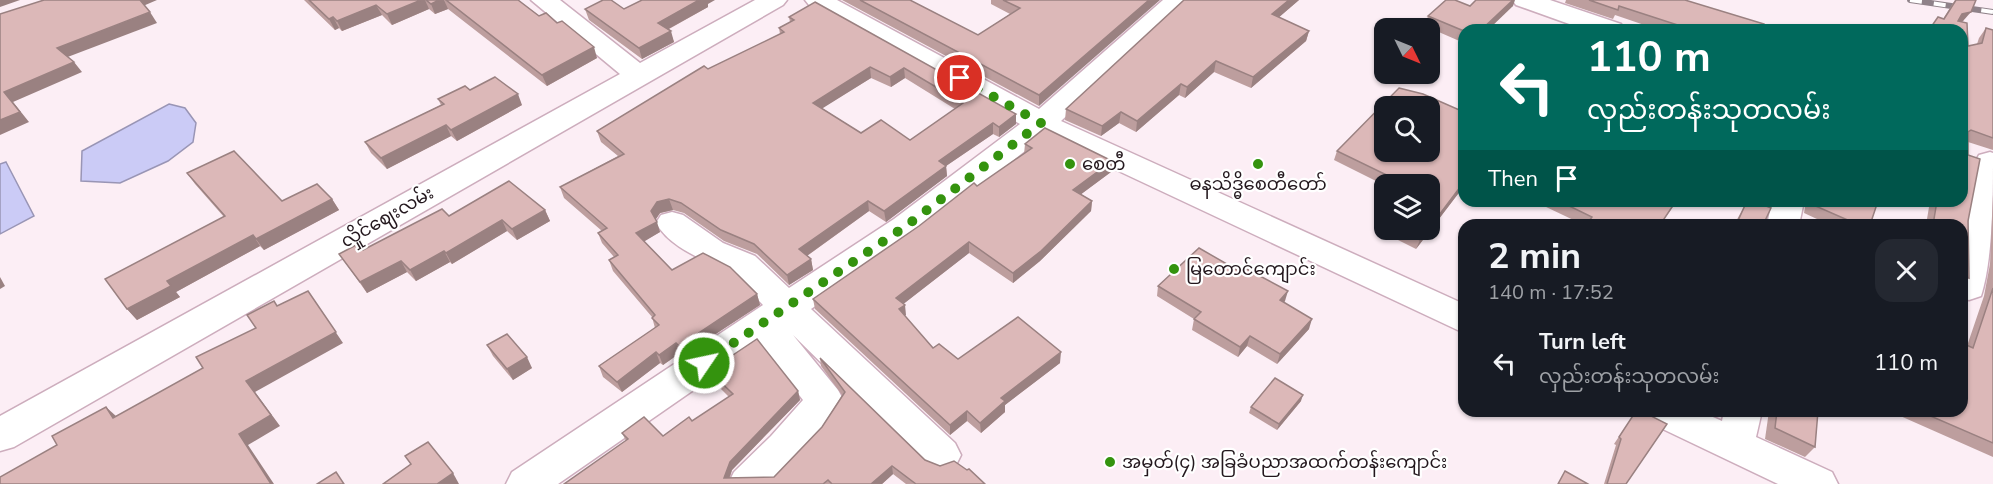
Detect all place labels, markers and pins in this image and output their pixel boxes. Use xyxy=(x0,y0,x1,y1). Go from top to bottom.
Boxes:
pin xyxy=(934,52,985,103)
place label: စေတီ xyxy=(1082,150,1126,176)
marker: စေတီ xyxy=(1063,157,1077,171)
marker: ဓနသိဒ္ဓိစေတီတော် xyxy=(1251,157,1265,171)
place label: ဓနသိဒ္ဓိစေတီတော် xyxy=(1189,170,1327,199)
place label: မြတောင်ကျောင်း xyxy=(1186,256,1316,284)
marker: မြတောင်ကျောင်း xyxy=(1167,262,1181,276)
place label: အမှတ်(၄) အခြခံပညာအထက်တန်းကျောင်း xyxy=(1122,449,1447,477)
marker: အမှတ်(၄) အခြခံပညာအထက်တန်းကျောင်း xyxy=(1103,455,1117,469)

